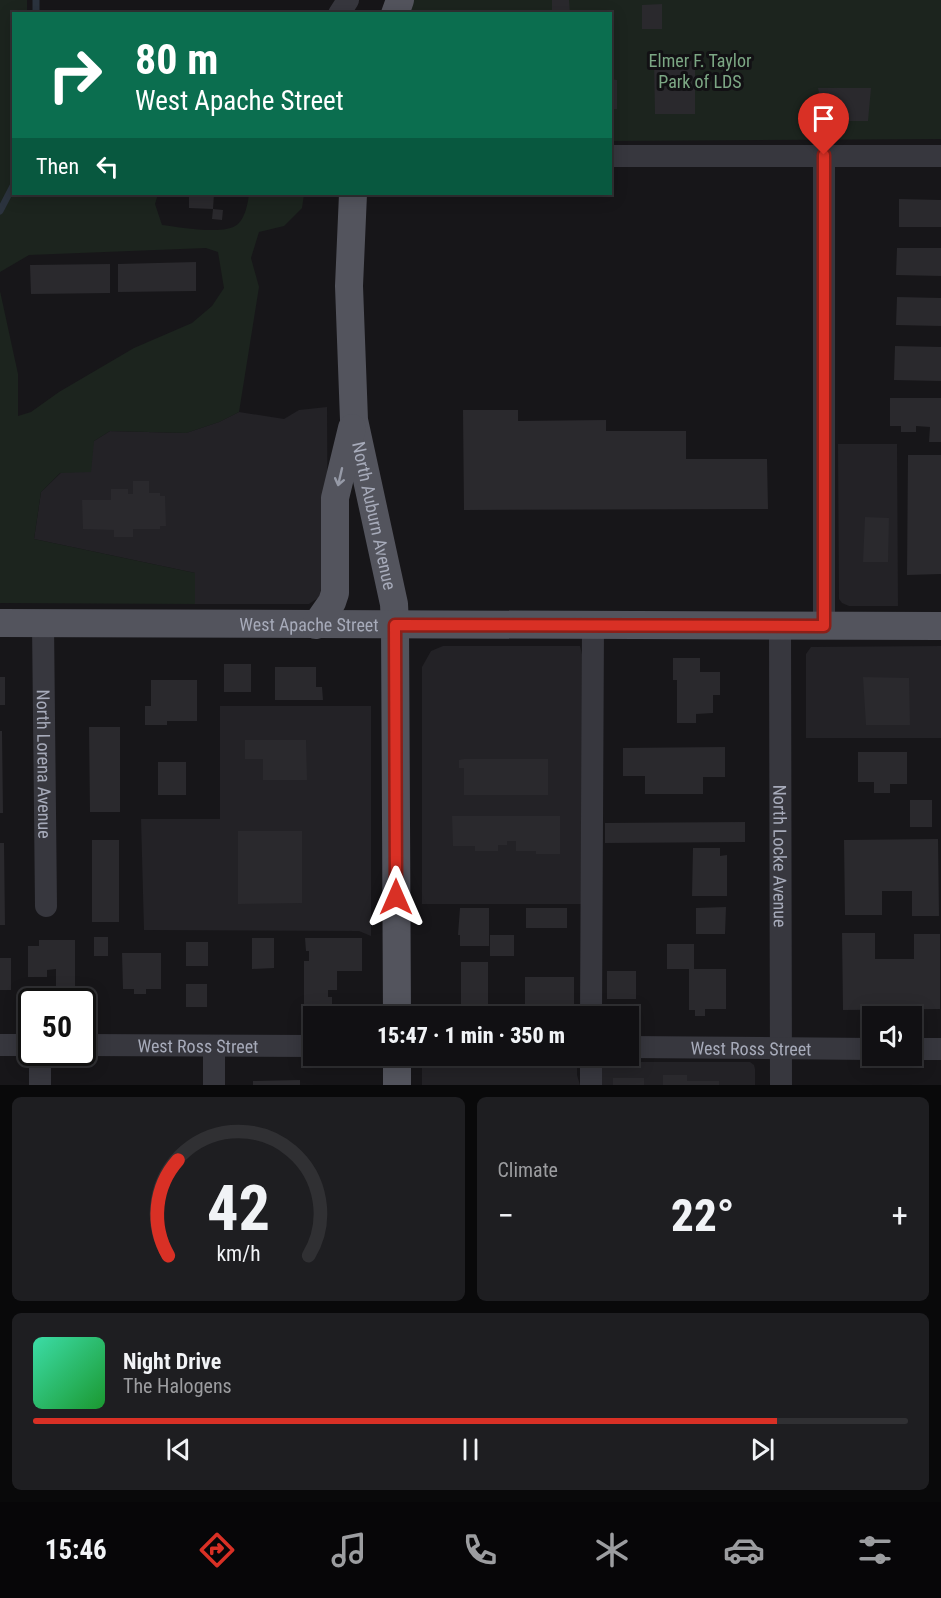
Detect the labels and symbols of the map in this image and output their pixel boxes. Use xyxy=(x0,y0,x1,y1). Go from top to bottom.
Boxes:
park label: Elmer F. Taylor Park of LDS xyxy=(649,50,752,92)
pin xyxy=(798,93,849,155)
street label: North Auburn Avenue xyxy=(348,440,401,592)
one-way arrow xyxy=(334,467,346,486)
street label: West Apache Street xyxy=(239,613,379,635)
street label: North Lorena Avenue xyxy=(33,689,56,839)
street label: North Locke Avenue xyxy=(770,785,791,927)
position arrow xyxy=(364,865,428,929)
speed limit sign: 50 xyxy=(18,988,96,1066)
street label: West Ross Street xyxy=(137,1035,259,1056)
street label: West Ross Street xyxy=(690,1037,812,1059)

